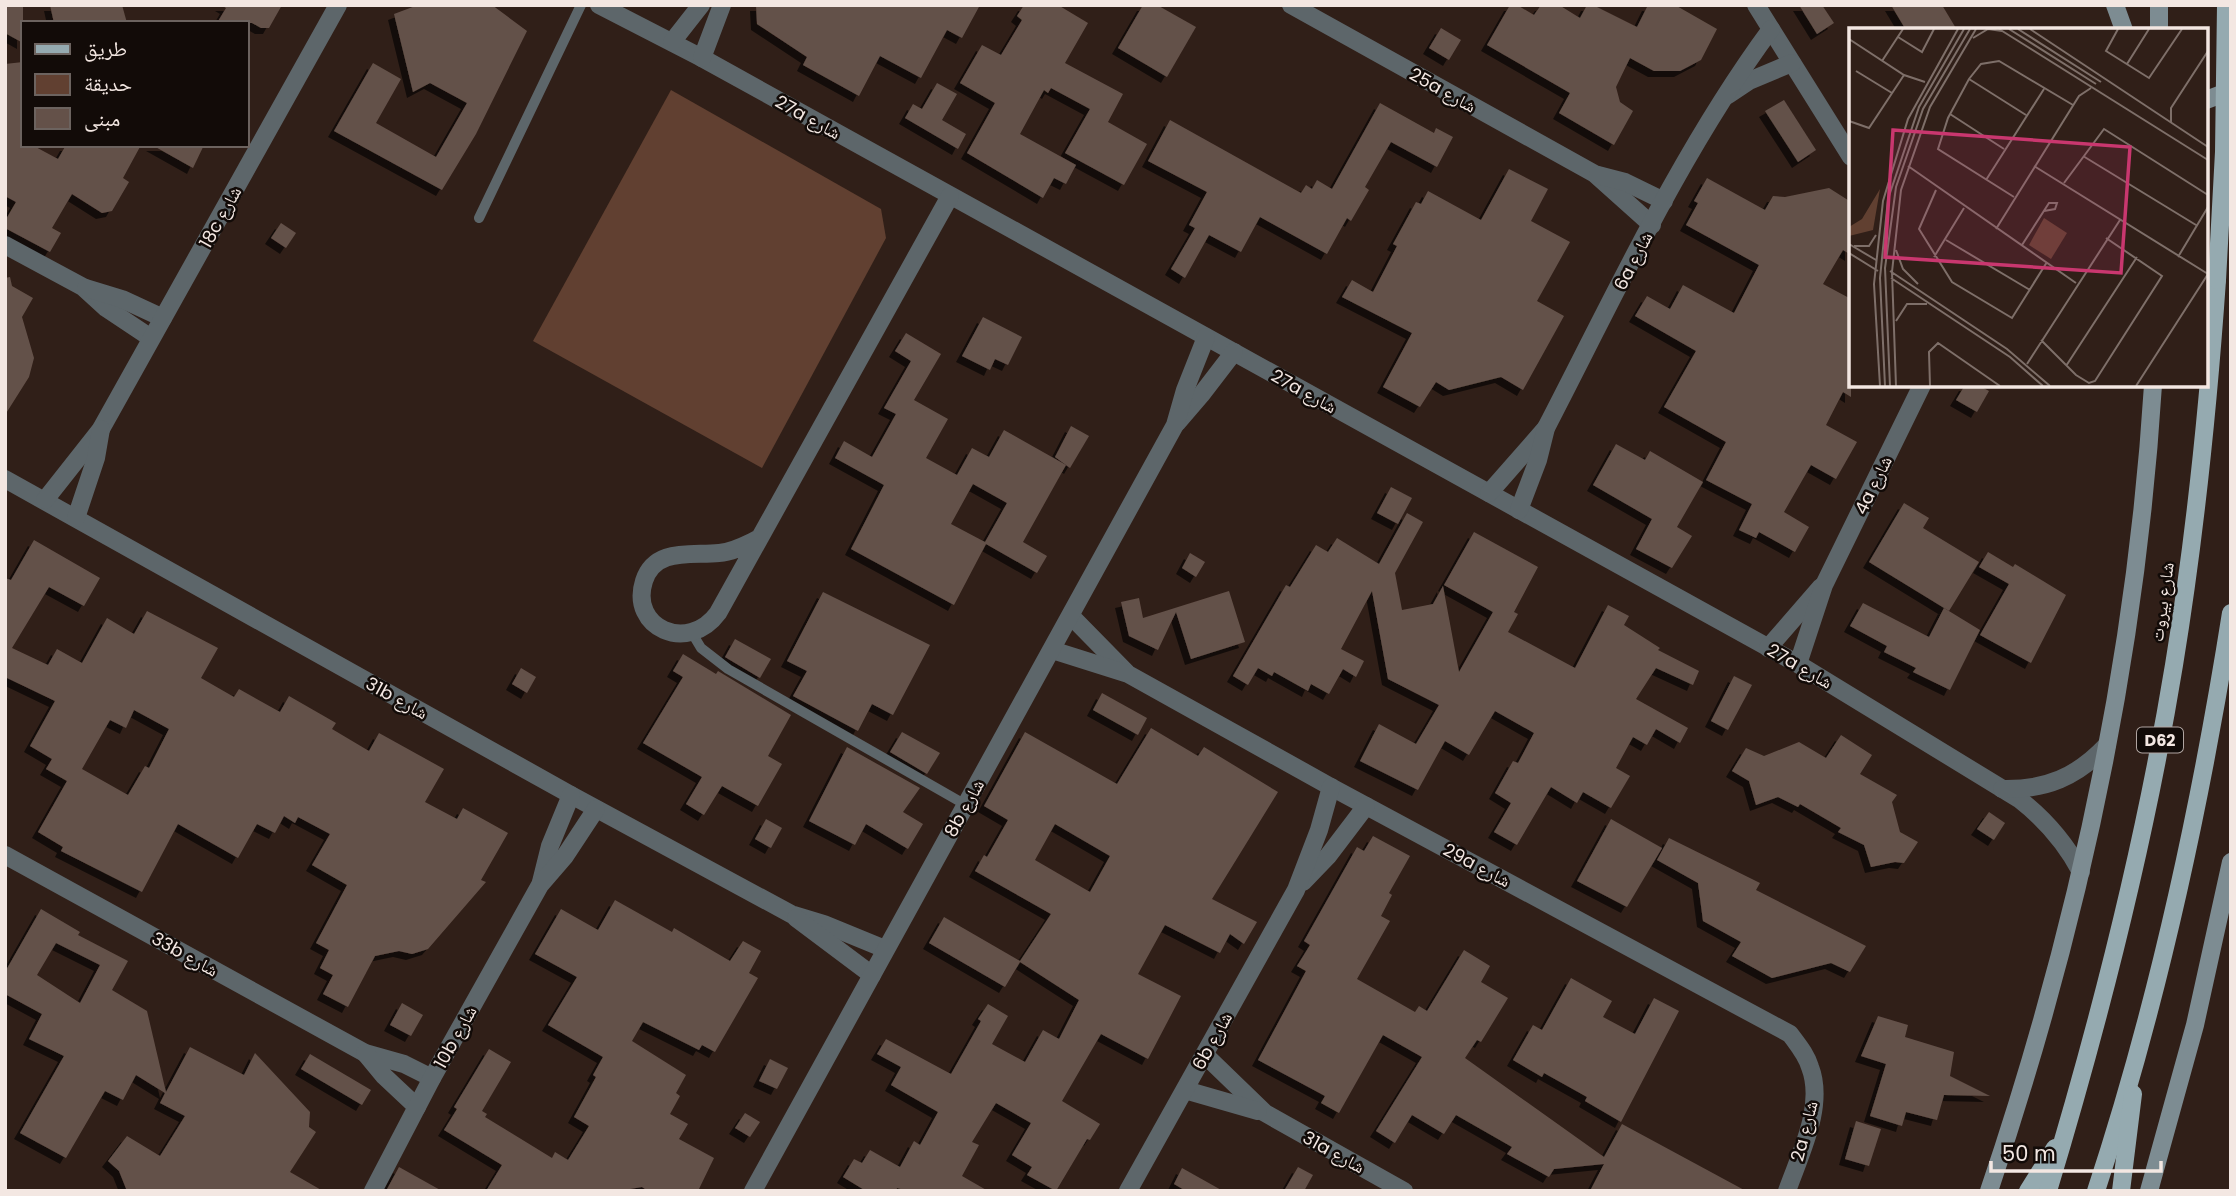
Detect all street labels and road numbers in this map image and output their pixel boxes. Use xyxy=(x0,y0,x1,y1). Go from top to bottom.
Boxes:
street label: 25a شارع xyxy=(1405,61,1481,119)
street label: 27a شارع xyxy=(771,89,845,145)
street label: 18c شارع xyxy=(193,182,247,252)
street label: 6a شارع xyxy=(1608,227,1658,295)
street label: 27a شارع xyxy=(1267,363,1341,419)
street label: 4a شارع xyxy=(1848,451,1898,519)
street label: شارع بيروت xyxy=(2144,561,2180,643)
street label: 27a شارع xyxy=(1763,637,1837,695)
street label: 31b شارع xyxy=(361,671,433,725)
road number: D62 xyxy=(2137,727,2183,752)
street label: 8b شارع xyxy=(938,775,990,841)
street label: 29a شارع xyxy=(1439,837,1515,893)
street label: 33b شارع xyxy=(147,926,223,982)
street label: 10b شارع xyxy=(428,1001,482,1073)
street label: 6b شارع xyxy=(1186,1008,1238,1074)
street label: 2a شارع xyxy=(1784,1098,1824,1164)
street label: 31a شارع xyxy=(1298,1125,1370,1179)

